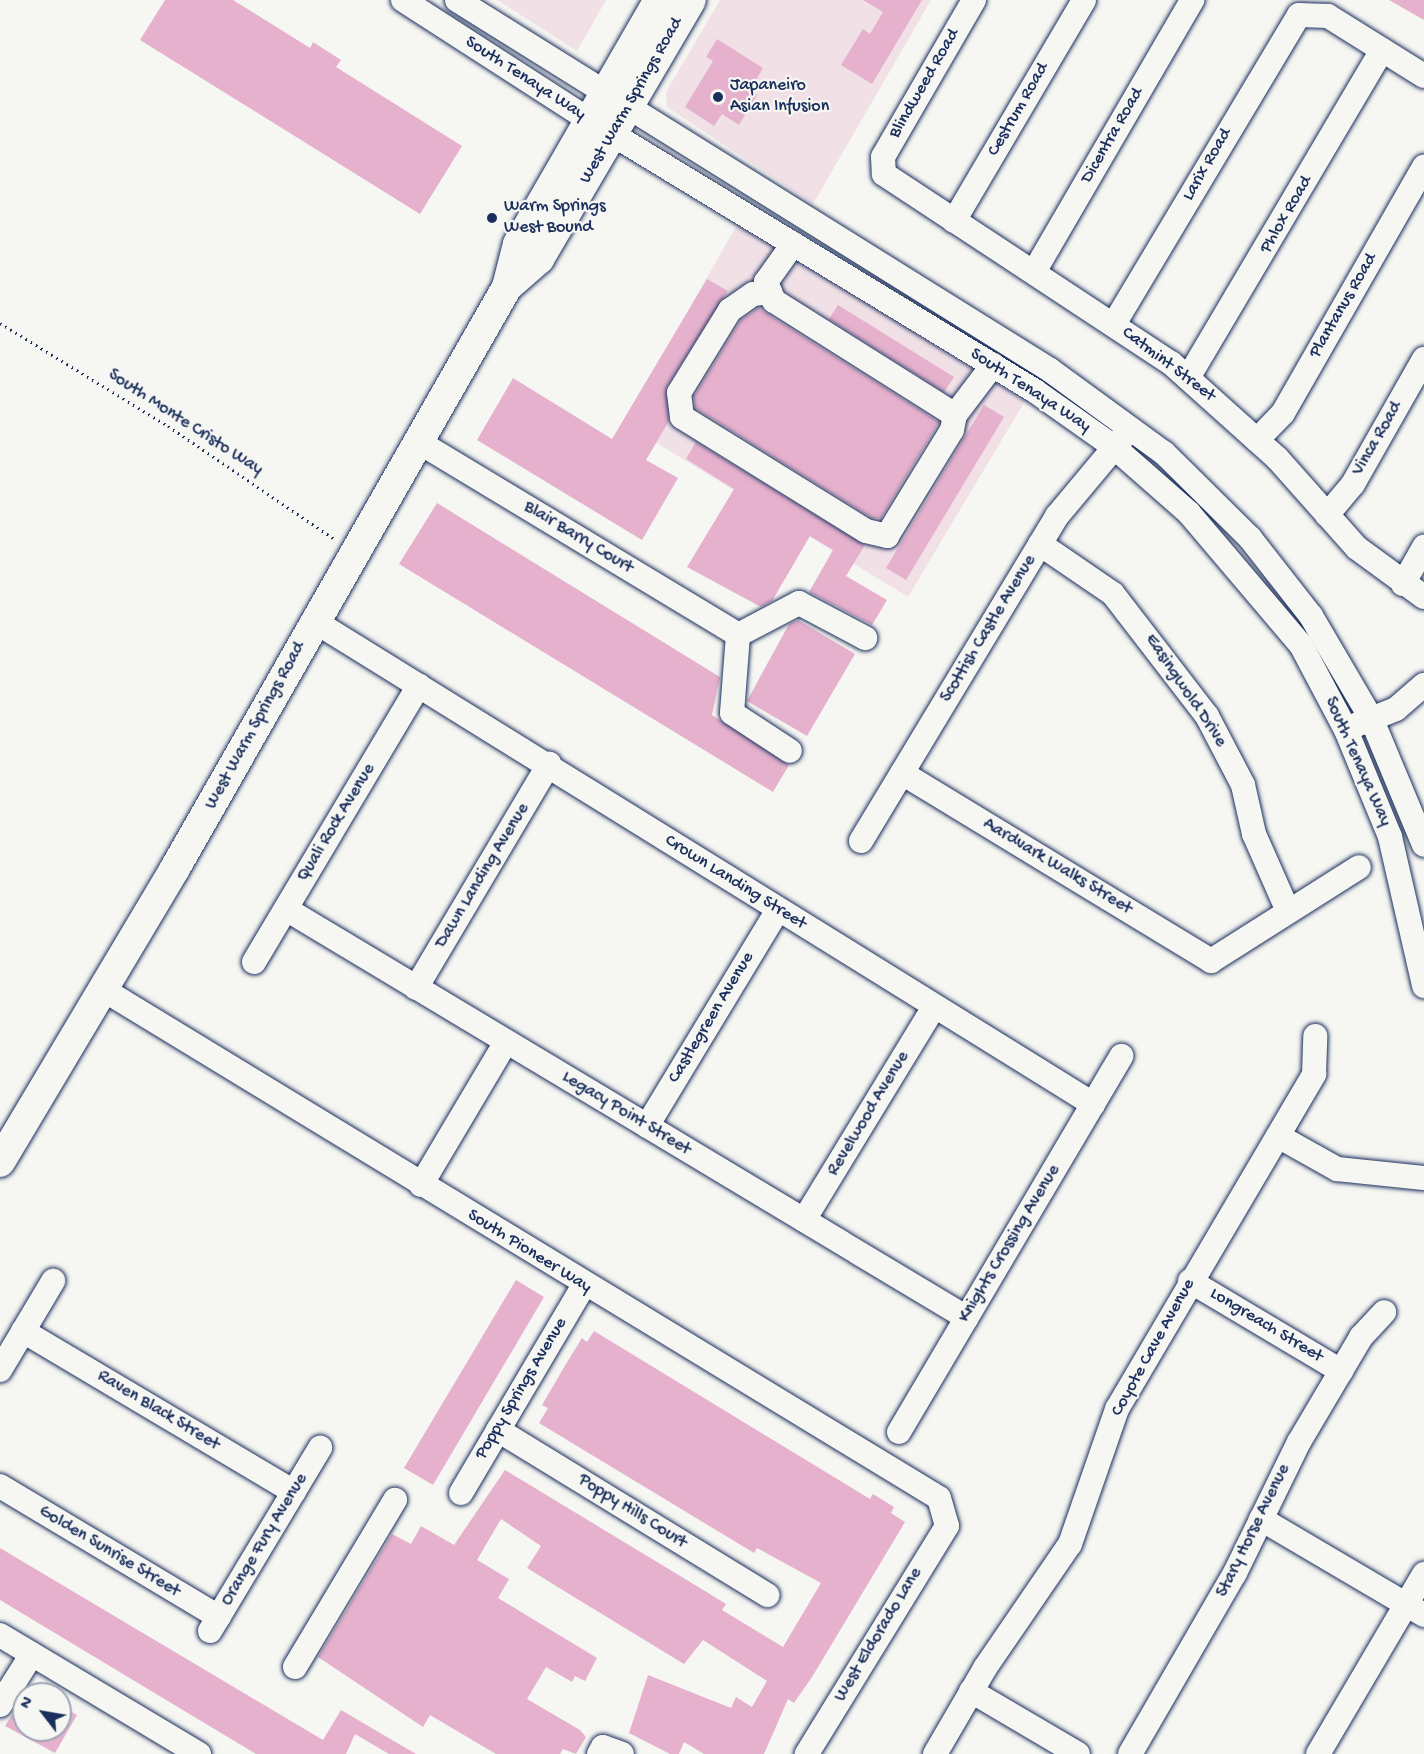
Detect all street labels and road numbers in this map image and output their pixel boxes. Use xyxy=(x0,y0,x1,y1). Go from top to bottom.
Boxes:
street label: West Warm Springs Road xyxy=(576,14,688,188)
street label: Blindweed Road xyxy=(885,25,965,143)
street label: South Tenaya Way xyxy=(461,32,589,126)
street label: Cestrum Road xyxy=(984,59,1054,161)
street label: Dicentra Road xyxy=(1077,84,1149,188)
street label: Larix Road xyxy=(1179,125,1237,205)
street label: Phlox Road xyxy=(1256,172,1318,258)
street label: Plantanus Road xyxy=(1305,250,1383,362)
street label: Catmint Street xyxy=(1117,323,1219,407)
street label: South Tenaya Way xyxy=(966,344,1094,438)
street label: South Monte Cristo Way xyxy=(103,365,267,481)
street label: Vinca Road xyxy=(1348,398,1408,480)
street label: Blair Barry Court xyxy=(519,497,637,579)
street label: Scottish Castle Avenue xyxy=(936,551,1042,707)
street label: Easingwold Drive xyxy=(1139,630,1231,752)
street label: West Warm Springs Road xyxy=(201,639,311,813)
street label: South Tenaya Way xyxy=(1319,694,1395,830)
street label: Quali Rock Avenue xyxy=(293,760,381,886)
street label: Dawn Landing Avenue xyxy=(431,800,535,952)
street label: Aardvark Walks Street xyxy=(978,814,1136,920)
street label: Crown Landing Street xyxy=(660,831,810,935)
street label: Castlegreen Avenue xyxy=(664,949,760,1087)
street label: Revelwood Avenue xyxy=(823,1048,915,1180)
street label: Legacy Point Street xyxy=(558,1067,694,1161)
street label: Knights Crossing Avenue xyxy=(954,1161,1066,1327)
street label: South Pioneer Way xyxy=(463,1205,595,1299)
street label: Coyote Cave Avenue xyxy=(1107,1276,1201,1420)
street label: Longreach Street xyxy=(1205,1284,1327,1368)
street label: Poppy Springs Avenue xyxy=(471,1314,573,1464)
street label: Raven Black Street xyxy=(93,1366,223,1456)
street label: Stary Horse Avenue xyxy=(1212,1461,1296,1601)
street label: Orange Fury Avenue xyxy=(217,1470,313,1610)
street label: Poppy Hills Court xyxy=(574,1470,690,1554)
street label: Golden Sunrise Street xyxy=(34,1501,184,1603)
street label: West Eldorado Lane xyxy=(830,1564,928,1706)

